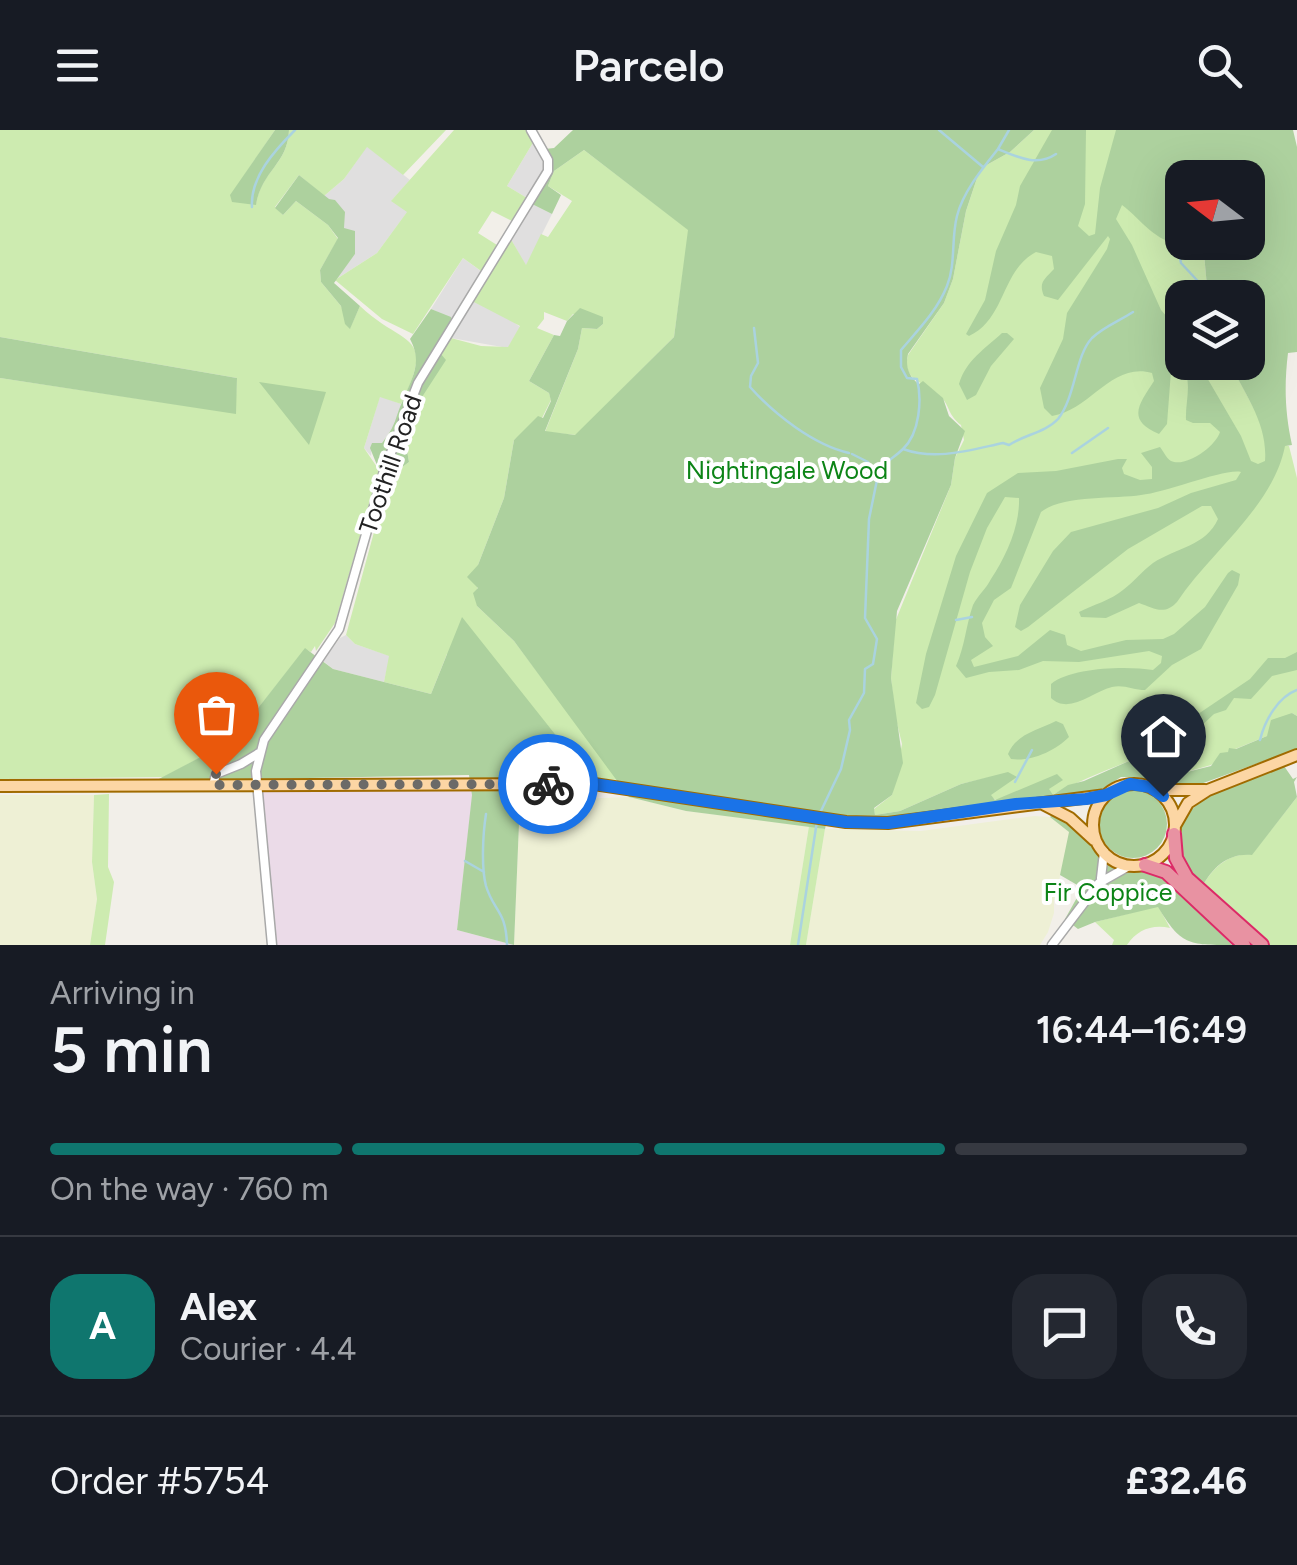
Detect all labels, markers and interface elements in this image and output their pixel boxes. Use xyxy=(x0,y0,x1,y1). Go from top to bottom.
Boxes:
icon: menu xyxy=(50,38,105,93)
text: Parcelo xyxy=(572,38,725,92)
icon: search xyxy=(1192,38,1247,93)
north arrow xyxy=(1165,160,1265,260)
map controls xyxy=(1165,160,1265,380)
button: layers xyxy=(1165,280,1265,380)
street label: Toothill Road xyxy=(352,390,428,538)
park label: Nightingale Wood xyxy=(686,455,888,485)
pin xyxy=(174,672,259,775)
icon: bag xyxy=(189,687,244,742)
pin xyxy=(1121,694,1206,797)
icon: home xyxy=(1136,709,1191,764)
courier xyxy=(498,734,598,834)
icon: bike xyxy=(521,757,576,812)
park label: Fir Coppice xyxy=(1043,877,1173,907)
text: Arriving in xyxy=(50,974,195,1012)
text: 16:44–16:49 xyxy=(1036,1007,1247,1053)
text: 5 min xyxy=(50,1010,212,1088)
text: On the way · 760 m xyxy=(50,1170,328,1208)
button: chat xyxy=(1012,1274,1117,1379)
button: phone xyxy=(1142,1274,1247,1379)
text: Alex xyxy=(180,1284,257,1330)
text: A xyxy=(89,1303,116,1349)
text: Courier · 4.4 xyxy=(180,1330,356,1368)
text: Order #5754 xyxy=(50,1458,269,1504)
text: £32.46 xyxy=(1126,1458,1247,1504)

